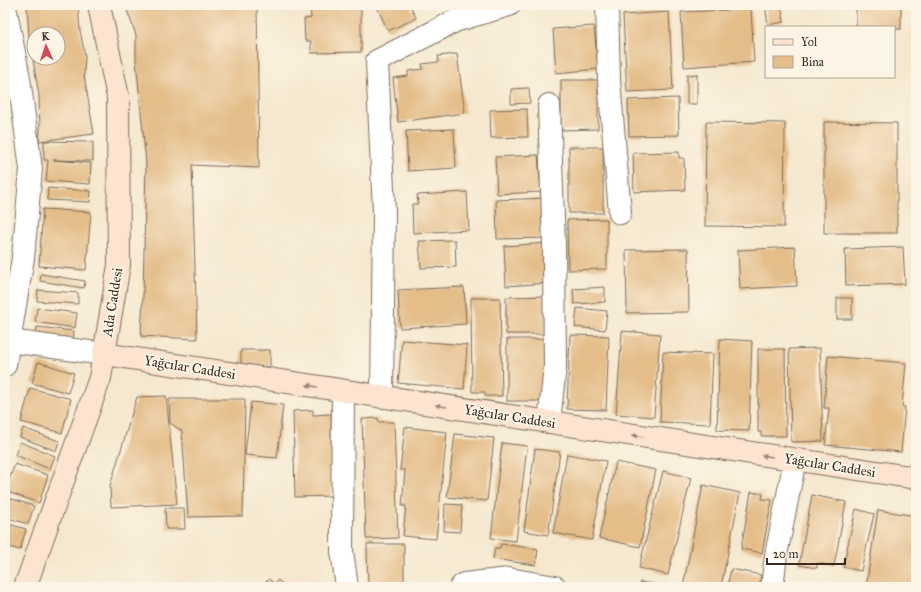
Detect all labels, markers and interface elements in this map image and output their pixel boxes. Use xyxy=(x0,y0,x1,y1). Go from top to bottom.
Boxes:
north arrow xyxy=(26,26,66,66)
legend xyxy=(765,26,895,78)
text: K xyxy=(41,30,51,43)
text: Yol xyxy=(801,35,818,49)
text: Bina xyxy=(801,55,825,69)
street label: Ada Caddesi xyxy=(98,266,126,339)
street label: Yağcılar Caddesi xyxy=(143,352,237,383)
one-way arrow xyxy=(306,383,318,389)
street label: Yağcılar Caddesi xyxy=(463,401,557,432)
one-way arrow xyxy=(434,403,447,409)
one-way arrow xyxy=(632,433,644,439)
street label: Yağcılar Caddesi xyxy=(783,450,877,481)
one-way arrow xyxy=(761,453,773,459)
scale bar xyxy=(767,540,845,566)
text: 20 m xyxy=(773,547,799,561)

